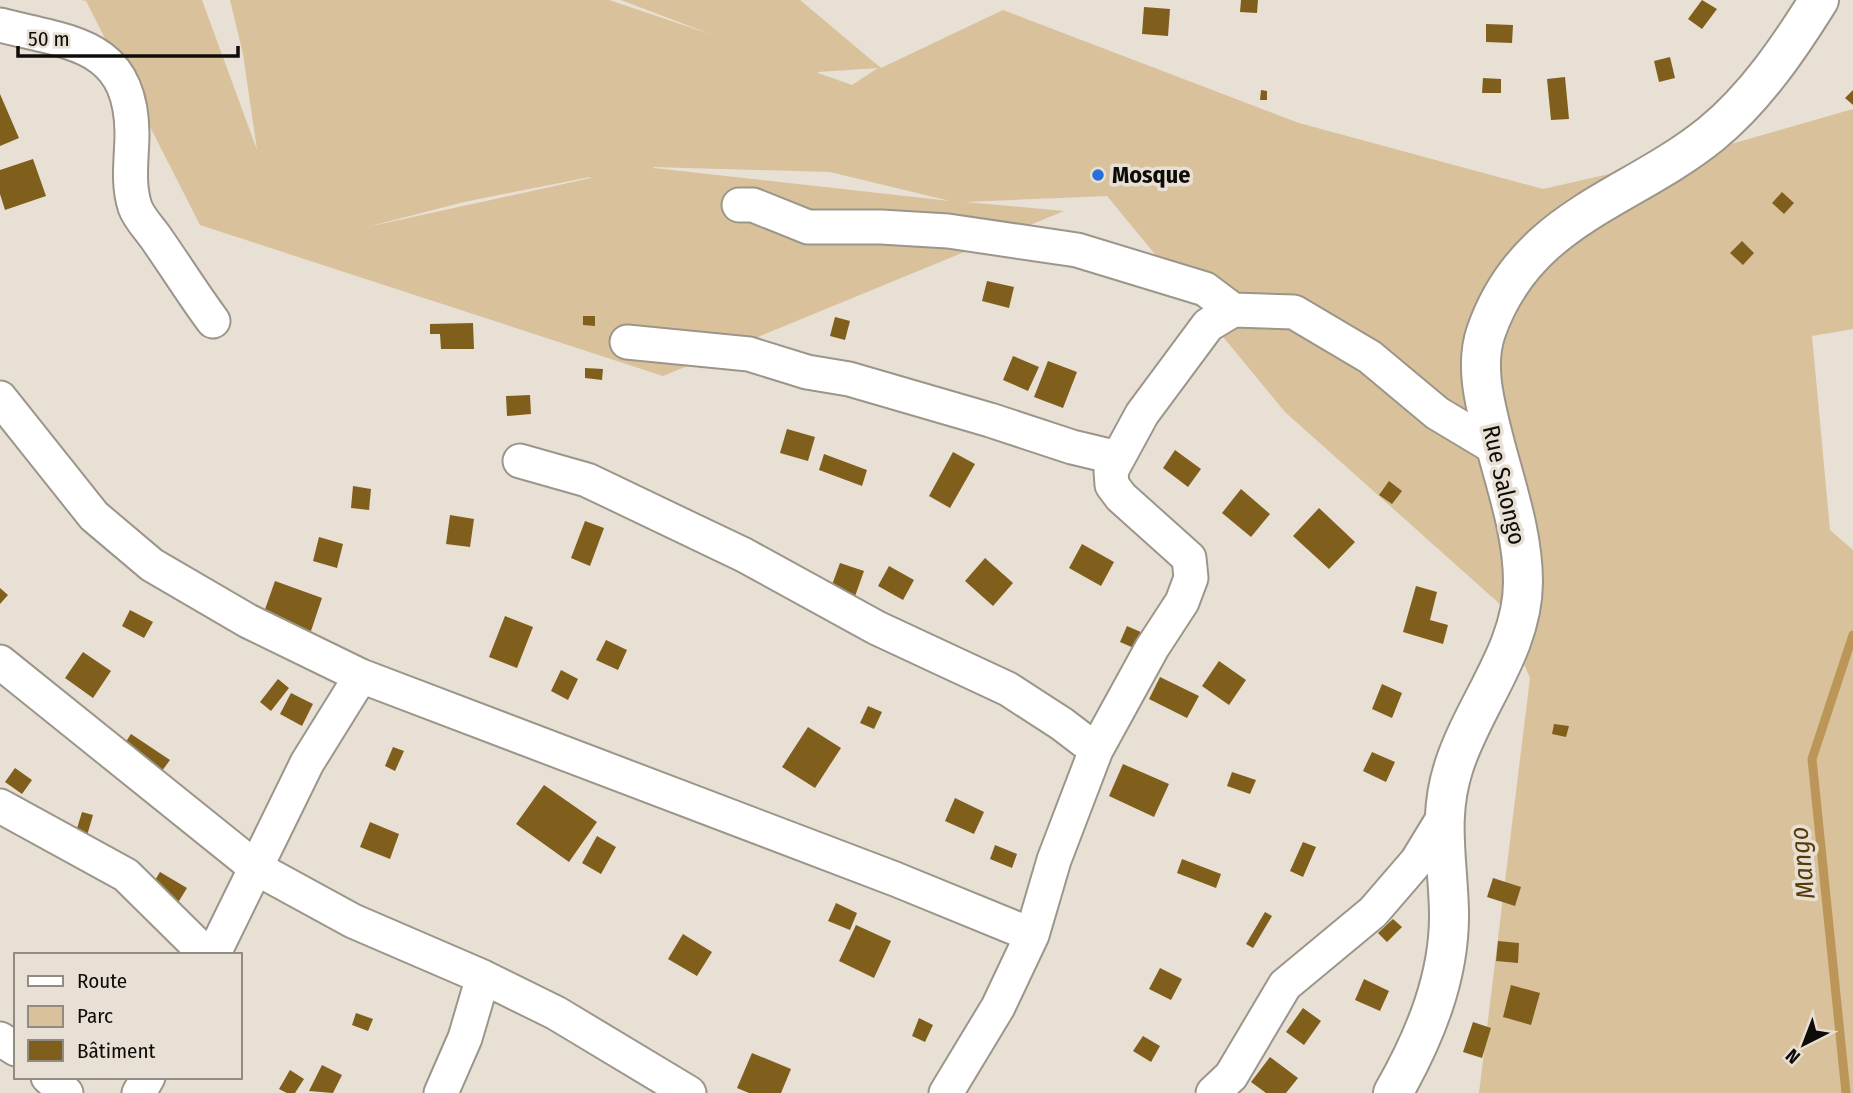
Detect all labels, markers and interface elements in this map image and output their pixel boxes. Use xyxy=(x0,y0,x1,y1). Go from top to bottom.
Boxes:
scale bar xyxy=(18,14,238,58)
text: 50 m xyxy=(28,26,70,52)
place label: Mosque xyxy=(1112,161,1190,189)
marker: Mosque xyxy=(1090,167,1106,183)
street label: Rue Salongo xyxy=(1477,423,1531,547)
water label: Mango xyxy=(1783,825,1822,901)
legend xyxy=(14,953,242,1079)
text: Route xyxy=(77,968,127,994)
text: Parc xyxy=(77,1003,113,1029)
north arrow xyxy=(1769,1009,1839,1079)
text: Bâtiment xyxy=(77,1038,156,1064)
text: N xyxy=(1781,1044,1805,1069)

